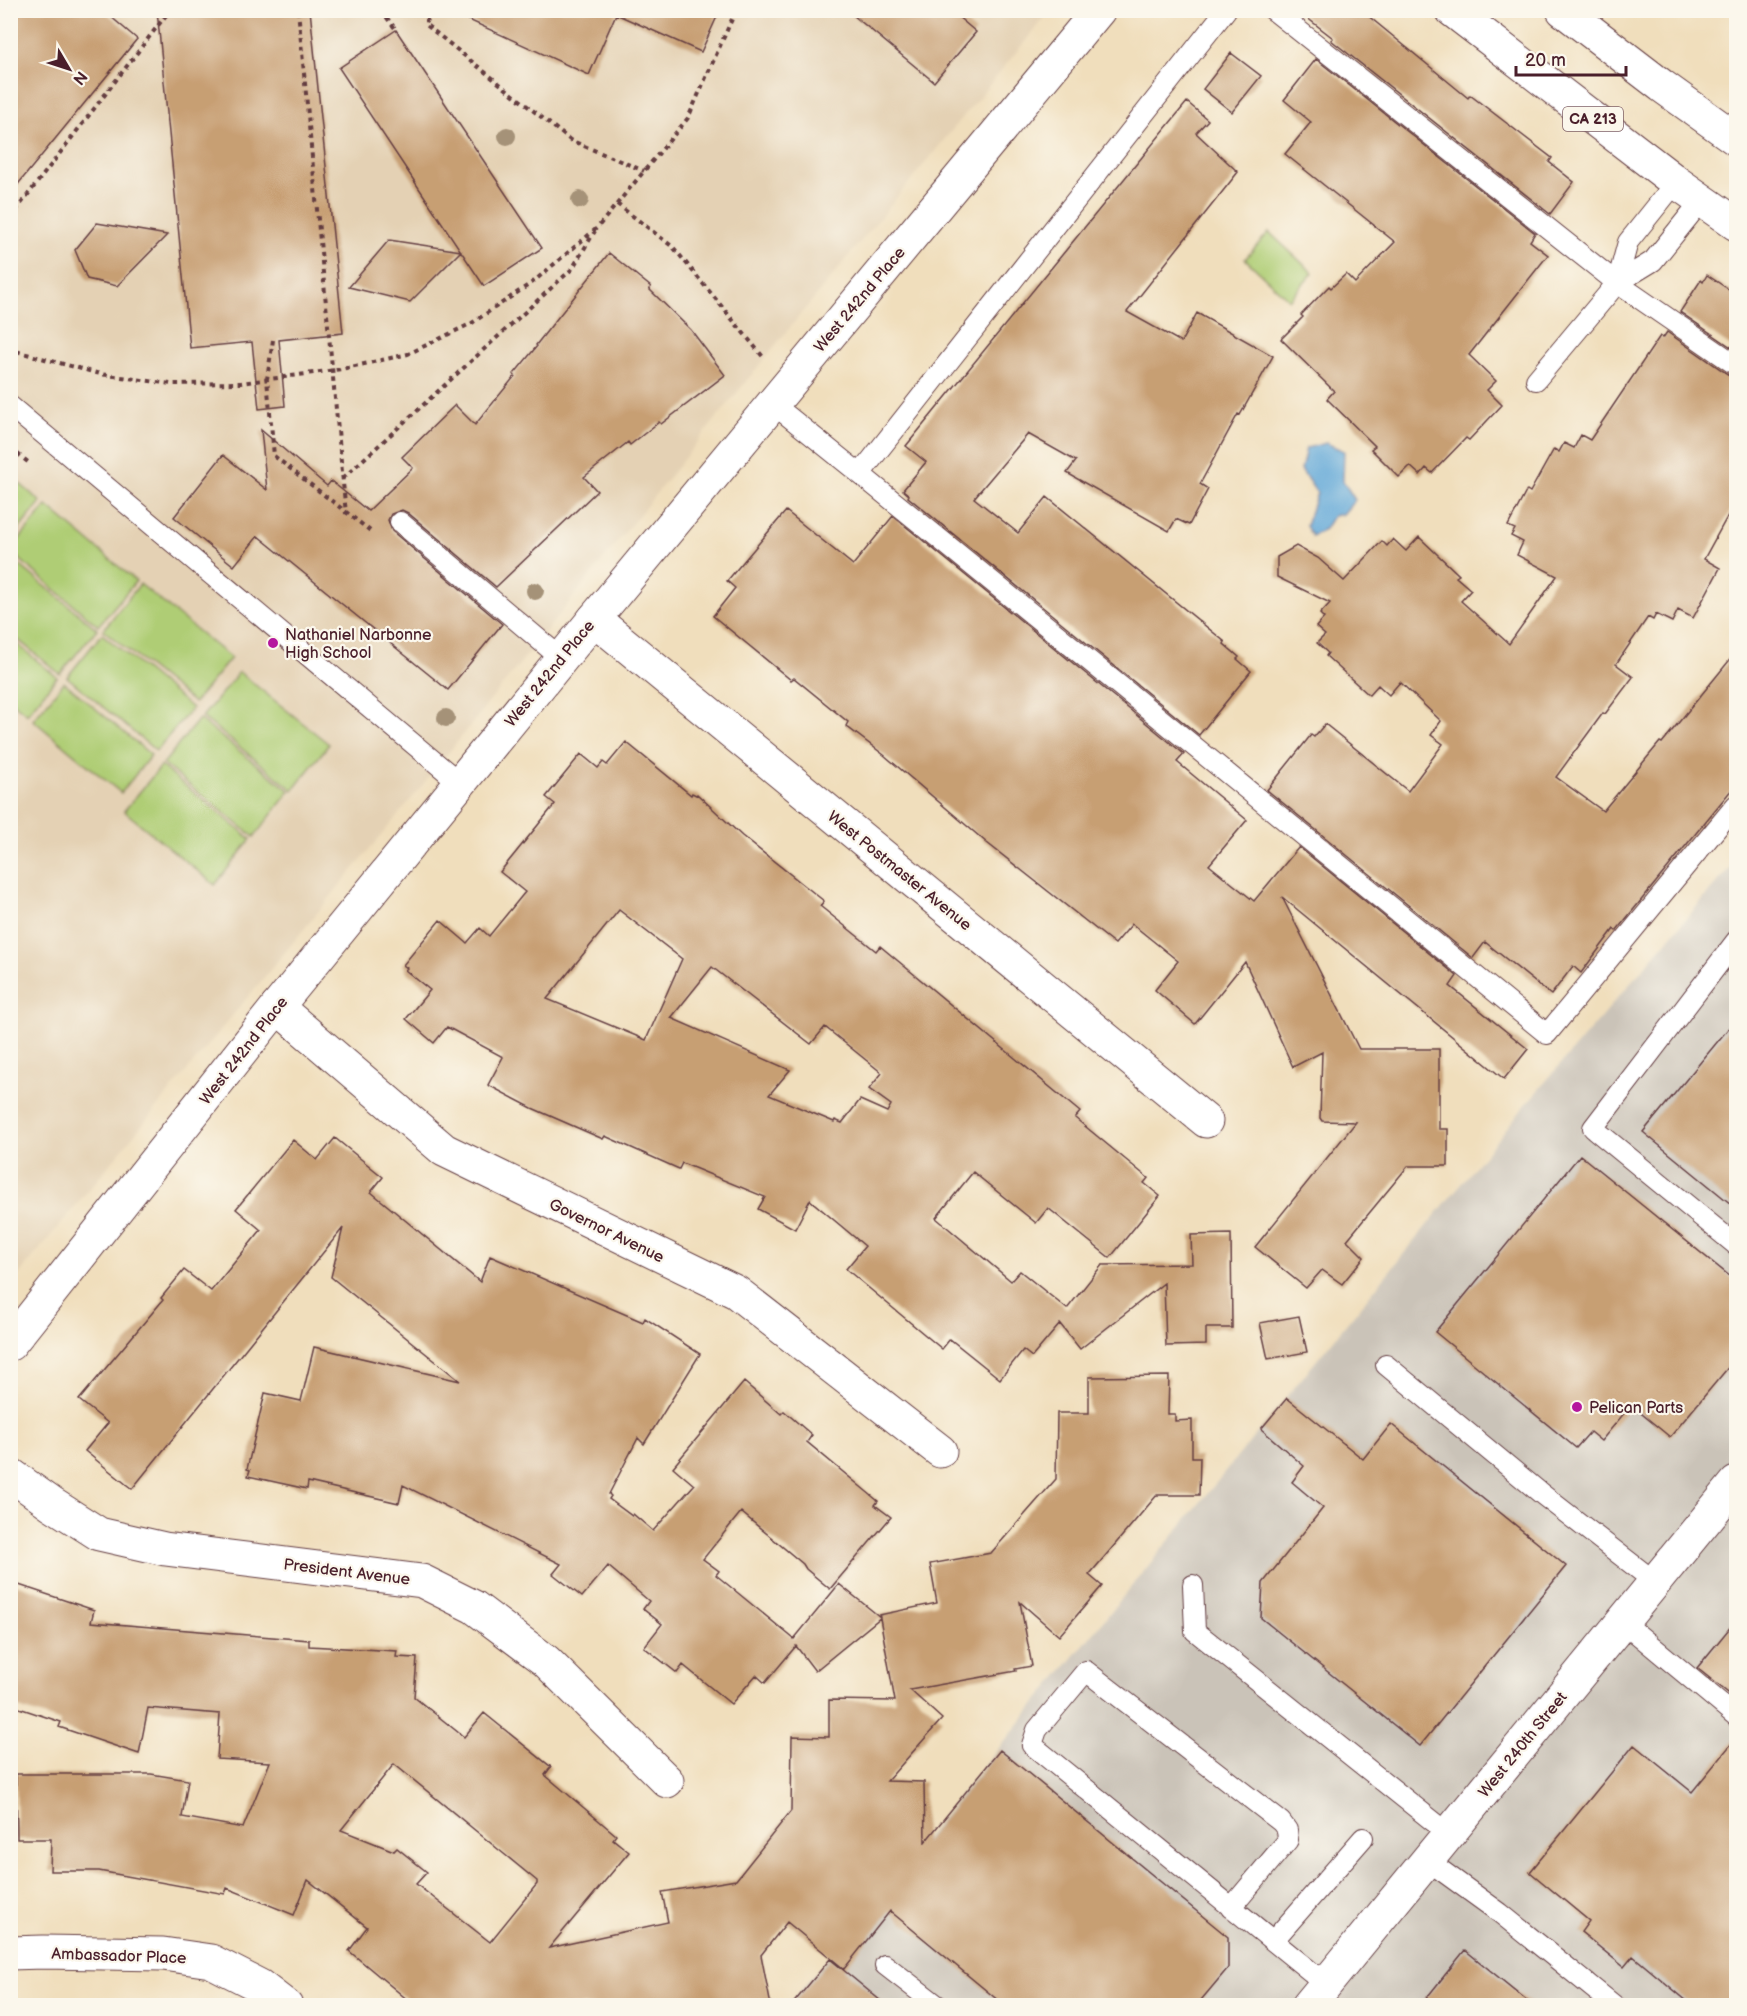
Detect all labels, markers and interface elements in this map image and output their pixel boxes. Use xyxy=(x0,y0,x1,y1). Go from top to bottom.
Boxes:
north arrow xyxy=(39,39,99,99)
scale bar xyxy=(1516,39,1626,77)
text: 20 m xyxy=(1525,50,1566,71)
text: N xyxy=(68,67,91,88)
road number: CA 213 xyxy=(1563,107,1623,131)
street label: West 242nd Place xyxy=(811,243,910,357)
street label: West 242nd Place xyxy=(501,616,599,731)
place label: Nathaniel Narbonne High School xyxy=(285,626,432,663)
marker: Nathaniel Narbonne High School xyxy=(266,636,280,650)
street label: West Postmaster Avenue xyxy=(823,807,975,935)
street label: West 242nd Place xyxy=(196,993,293,1109)
street label: Governor Avenue xyxy=(546,1195,667,1268)
place label: Pelican Parts xyxy=(1589,1399,1683,1418)
marker: Pelican Parts xyxy=(1570,1400,1584,1414)
street label: President Avenue xyxy=(282,1555,412,1590)
street label: West 240th Street xyxy=(1475,1688,1572,1802)
street label: Ambassador Place xyxy=(51,1945,187,1968)

